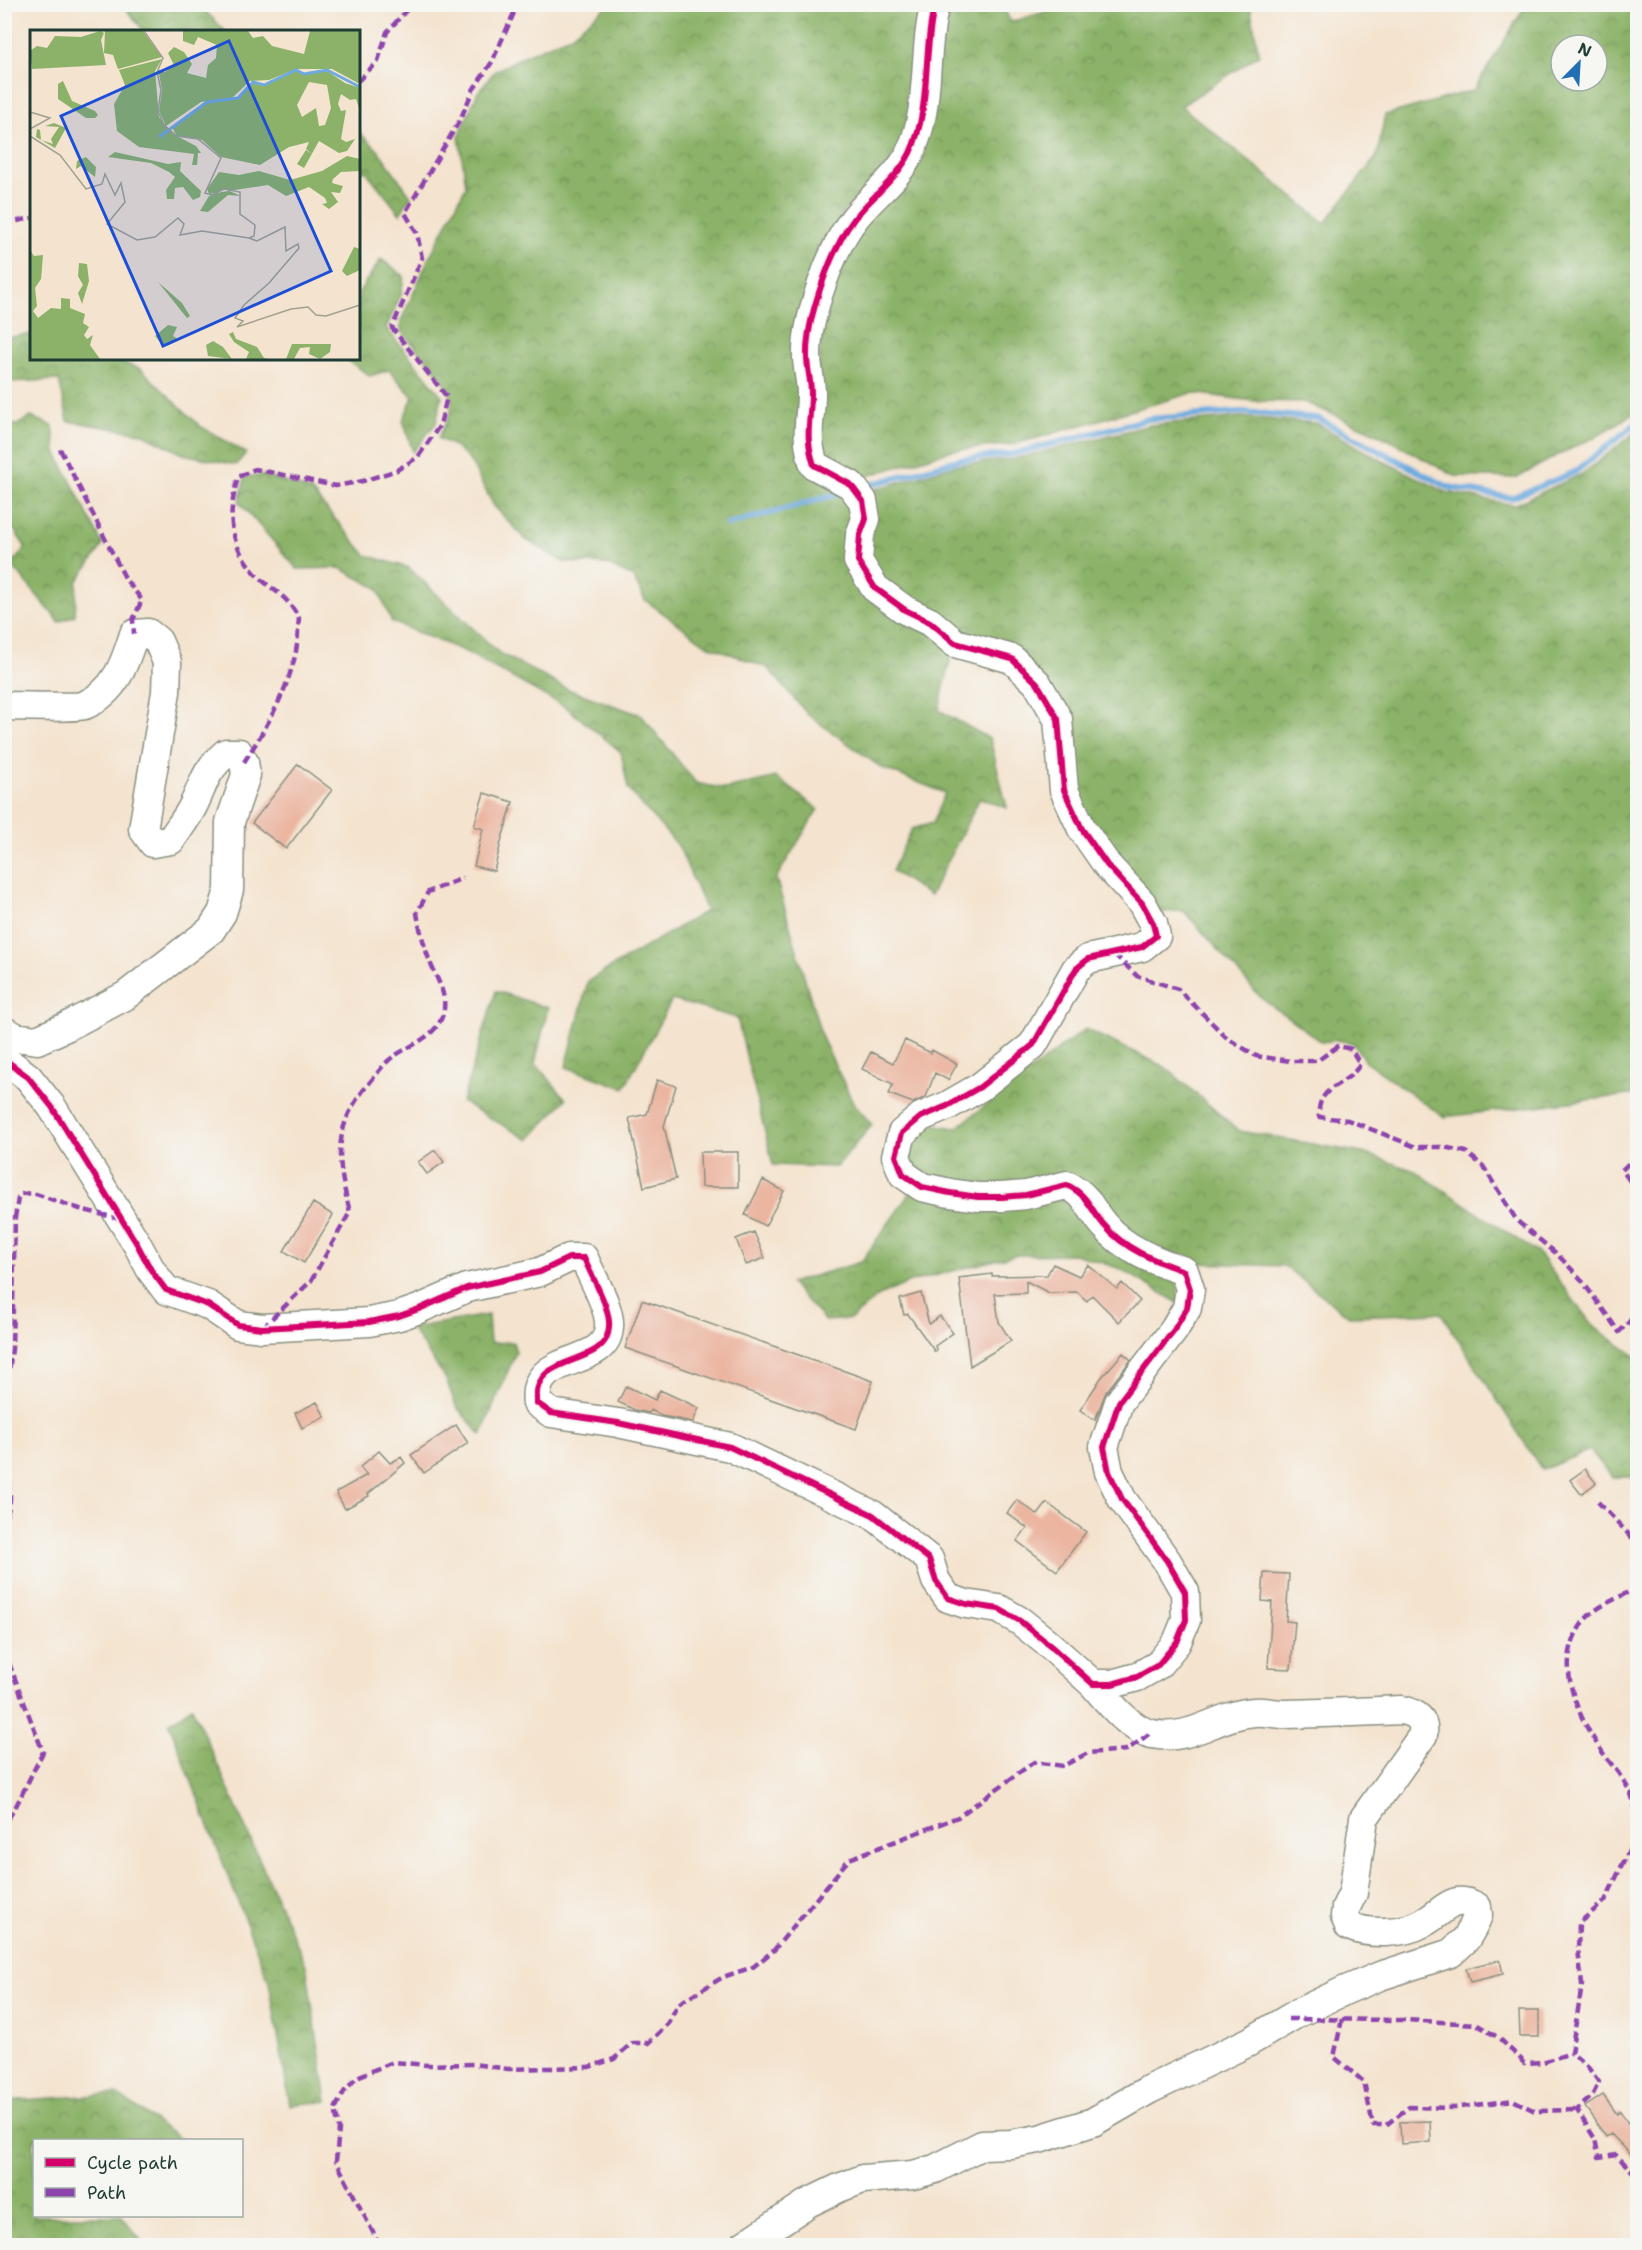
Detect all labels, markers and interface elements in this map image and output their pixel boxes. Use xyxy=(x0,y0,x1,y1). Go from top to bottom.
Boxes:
inset map xyxy=(30,30,360,360)
north arrow xyxy=(1549,33,1609,93)
text: N xyxy=(1575,38,1595,62)
legend xyxy=(33,2139,243,2217)
text: Cycle path xyxy=(87,2151,178,2175)
text: Path xyxy=(87,2181,126,2205)

